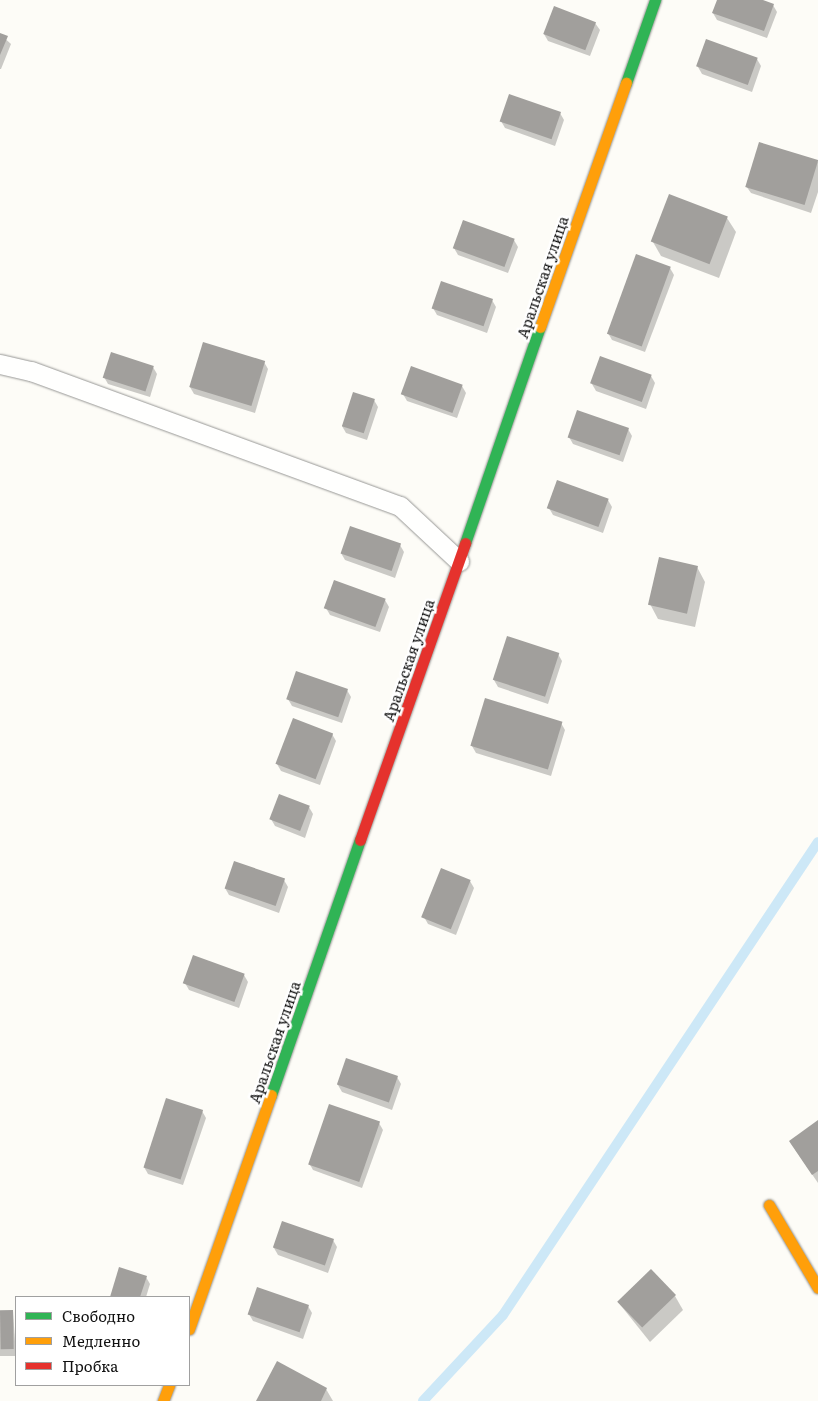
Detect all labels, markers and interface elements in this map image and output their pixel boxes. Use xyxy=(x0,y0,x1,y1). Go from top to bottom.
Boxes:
street label: Аральская улица xyxy=(513,213,571,341)
street label: Аральская улица xyxy=(379,596,437,724)
street label: Аральская улица xyxy=(245,978,303,1106)
legend xyxy=(15,1296,190,1386)
text: Свободно xyxy=(62,1304,135,1327)
text: Медленно xyxy=(62,1329,140,1352)
text: Пробка xyxy=(62,1354,118,1377)

